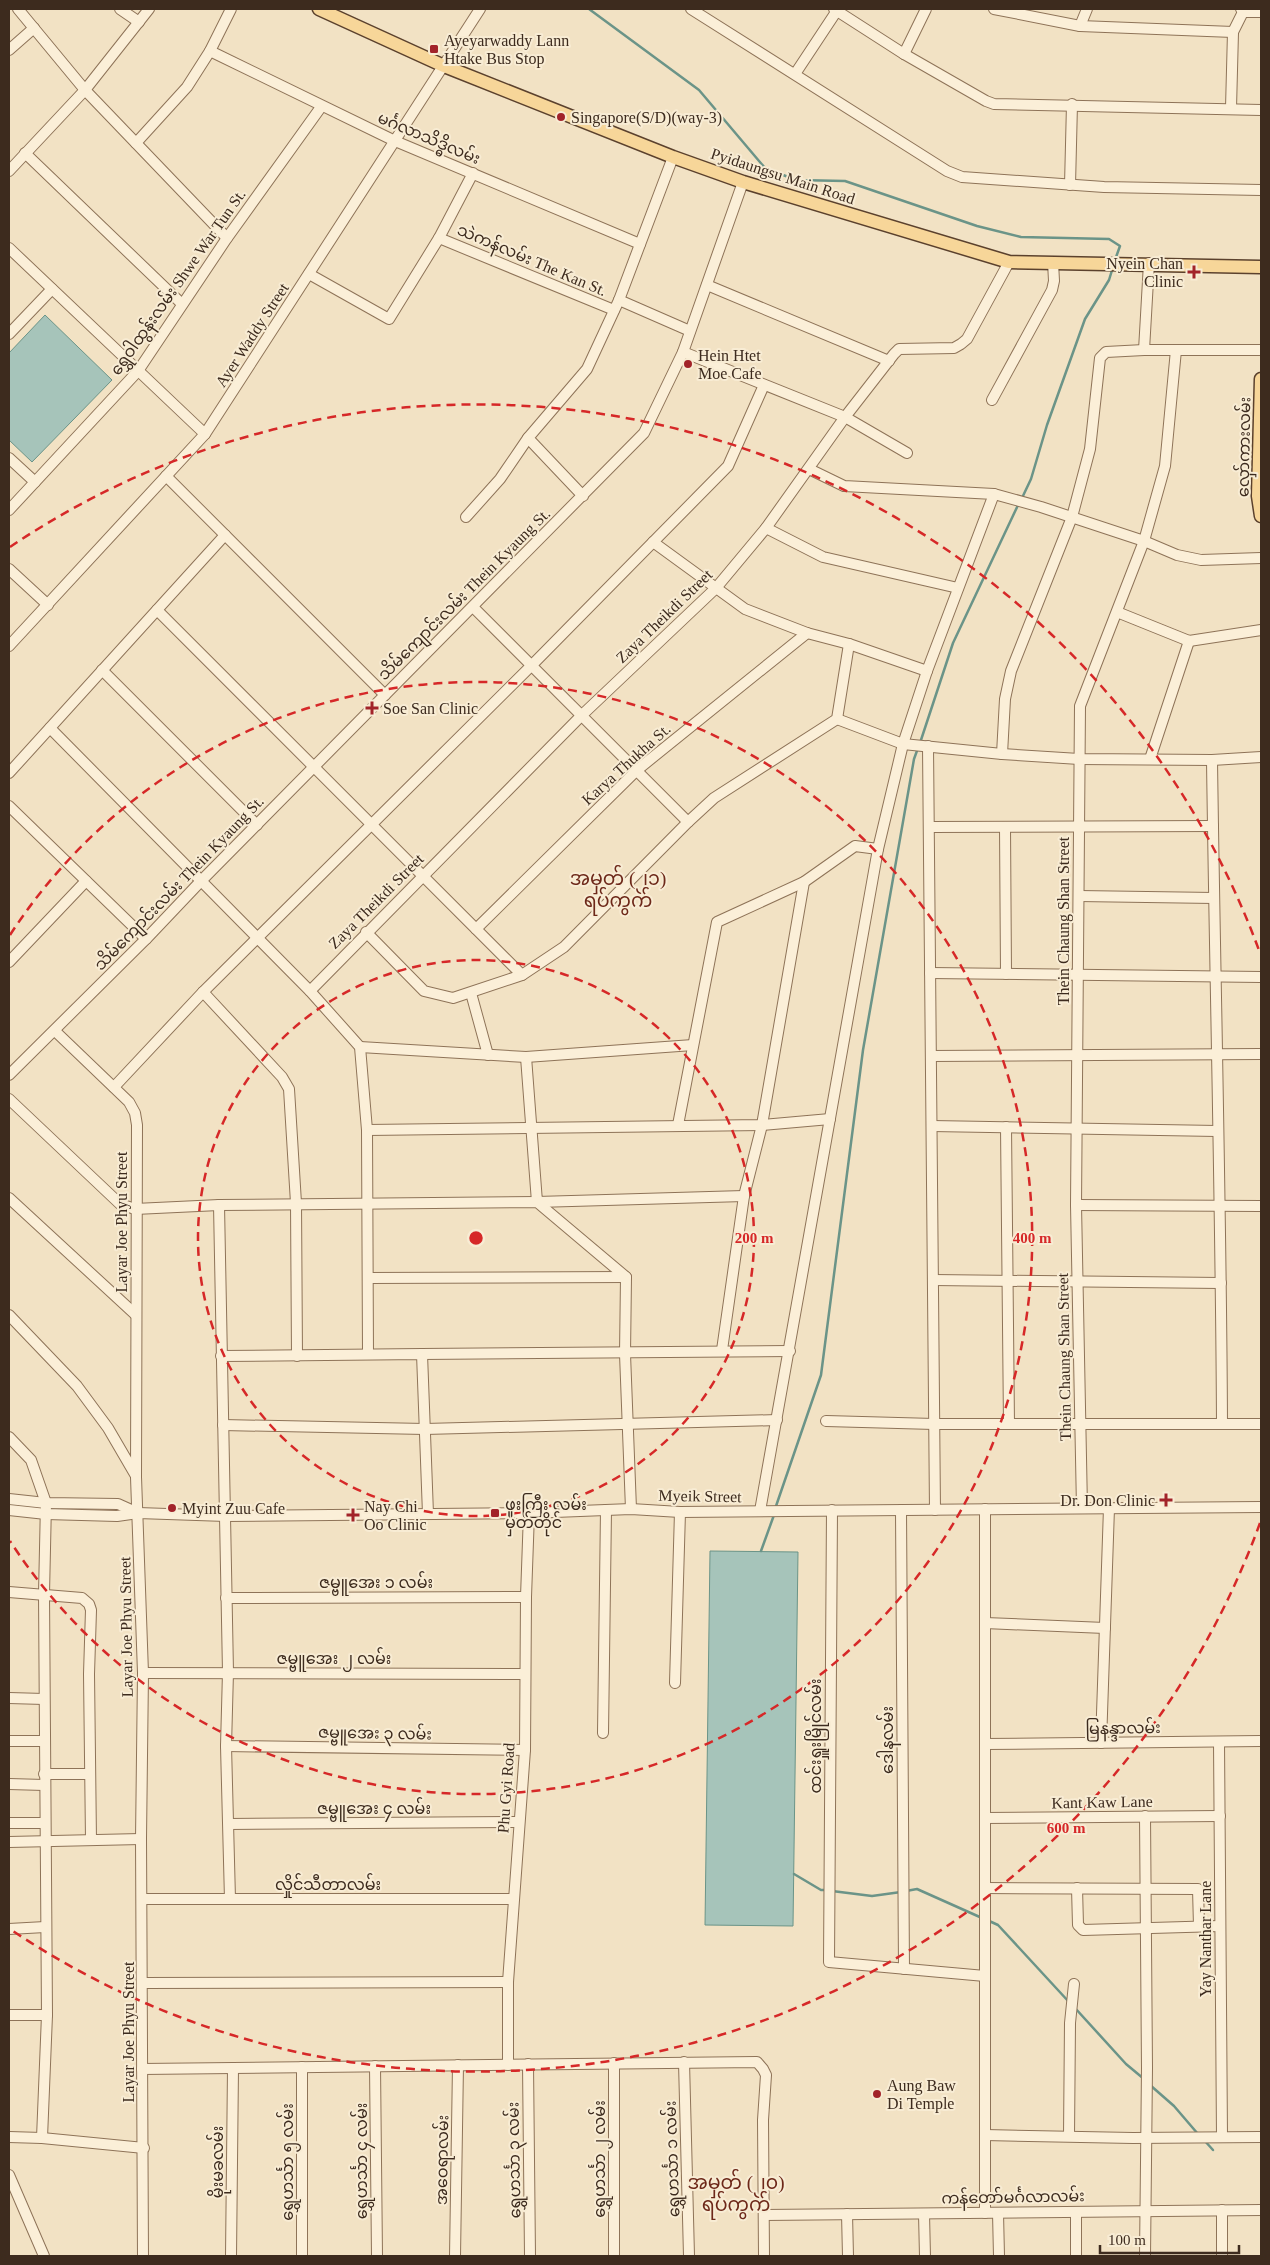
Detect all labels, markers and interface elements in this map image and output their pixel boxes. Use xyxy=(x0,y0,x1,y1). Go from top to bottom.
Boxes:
place label: Ayeyarwaddy Lann Htake Bus Stop xyxy=(444,32,569,68)
marker: Ayeyarwaddy Lann Htake Bus Stop xyxy=(428,43,440,55)
street label: မင်္ဂလာသိဒ္ဓိလမ်း xyxy=(373,106,484,172)
place label: Singapore(S/D)(way-3) xyxy=(571,109,722,127)
marker: Singapore(S/D)(way-3) xyxy=(555,111,567,123)
street label: Pyidaungsu Main Road xyxy=(709,145,857,208)
street label: ရွှေဝါထွန်းလမ်း Shwe War Tun St. xyxy=(105,184,253,381)
street label: သဲကန်လမ်း The Kan St. xyxy=(453,218,610,304)
place label: Nyein Chan Clinic xyxy=(1106,255,1183,290)
marker: Nyein Chan Clinic xyxy=(1187,265,1201,279)
street label: Ayer Waddy Street xyxy=(212,279,293,391)
place label: Hein Htet Moe Cafe xyxy=(698,347,762,382)
marker: Hein Htet Moe Cafe xyxy=(682,358,694,370)
street label: လှော်ကားလမ်း xyxy=(1232,397,1259,497)
street label: သိမ်ကျောင်းလမ်း Thein Kyaung St. xyxy=(373,503,557,687)
street label: Zaya Theikdi Street xyxy=(612,565,717,667)
place label: Soe San Clinic xyxy=(383,700,478,717)
marker: Soe San Clinic xyxy=(365,701,379,715)
street label: Karya Thukha St. xyxy=(578,720,674,809)
street label: သိမ်ကျောင်းလမ်း Thein Kyaung St. xyxy=(89,790,271,977)
street label: Thein Chaung Shan Street xyxy=(1055,836,1073,1005)
street label: Zaya Theikdi Street xyxy=(325,850,428,953)
district label: အမှတ် (၂၁) ရပ်ကွက် xyxy=(570,864,666,916)
street label: Layar Joe Phyu Street xyxy=(113,1151,131,1292)
centre of rings xyxy=(467,1229,485,1247)
text: 200 m xyxy=(735,1230,774,1246)
text: 400 m xyxy=(1013,1230,1052,1246)
street label: Thein Chaung Shan Street xyxy=(1054,1272,1075,1441)
street label: Myeik Street xyxy=(658,1487,742,1506)
place label: Dr. Don Clinic xyxy=(1060,1492,1155,1509)
place label: ဖူးကြီး လမ်း မှတ်တိုင် xyxy=(505,1493,587,1537)
marker: Dr. Don Clinic xyxy=(1159,1493,1173,1507)
place label: Nay Chi Oo Clinic xyxy=(364,1498,427,1533)
place label: Myint Zuu Cafe xyxy=(182,1500,285,1518)
marker: Myint Zuu Cafe xyxy=(166,1502,178,1514)
marker: ဖူးကြီး လမ်း မှတ်တိုင် xyxy=(489,1507,501,1519)
marker: Nay Chi Oo Clinic xyxy=(346,1508,360,1522)
street label: Layar Joe Phyu Street xyxy=(116,1556,137,1698)
street label: ဇမ္ဗူအေး ၁ လမ်း xyxy=(319,1571,433,1596)
street label: ဇမ္ဗူအေး ၂ လမ်း xyxy=(277,1647,391,1672)
street label: ထင်းရှူးမြိုင်လမ်း xyxy=(804,1679,829,1793)
street label: ဒေါနလမ်း xyxy=(876,1706,901,1774)
street label: မြနန္ဒာလမ်း xyxy=(1085,1716,1161,1743)
street label: ဇမ္ဗူအေး ၃ လမ်း xyxy=(318,1721,432,1748)
street label: Phu Gyi Road xyxy=(494,1742,519,1834)
street label: Kant Kaw Lane xyxy=(1051,1793,1153,1811)
street label: ဇမ္ဗူအေး ၄ လမ်း xyxy=(317,1797,431,1822)
text: 600 m xyxy=(1047,1820,1086,1836)
street label: လှိုင်သီတာလမ်း xyxy=(275,1873,381,1898)
street label: Yay Nanthar Lane xyxy=(1197,1881,1215,1997)
street label: Layar Joe Phyu Street xyxy=(120,1961,138,2102)
place label: Aung Baw Di Temple xyxy=(887,2077,956,2113)
marker: Aung Baw Di Temple xyxy=(871,2088,883,2100)
street label: ရွှေဟင်္သာ ၂ လမ်း xyxy=(588,2100,613,2218)
street label: ရွှေဟင်္သာ ၁ လမ်း xyxy=(658,2100,688,2218)
street label: ရွှေဟင်္သာ ၃ လမ်း xyxy=(501,2102,529,2218)
street label: ရွှေဟင်္သာ ၅ လမ်း xyxy=(276,2103,301,2221)
street label: ရွှေဟင်္သာ ၄ လမ်း xyxy=(350,2103,375,2219)
street label: အဝေရာလမ်း xyxy=(430,2115,456,2205)
street label: မိုးမခလမ်း xyxy=(206,2126,232,2198)
district label: အမှတ် (၂၀) ရပ်ကွက် xyxy=(687,2168,785,2220)
street label: ကန်တော်မင်္ဂလာလမ်း xyxy=(941,2184,1085,2212)
scale bar xyxy=(1100,2222,1239,2254)
text: 100 m xyxy=(1108,2232,1146,2248)

